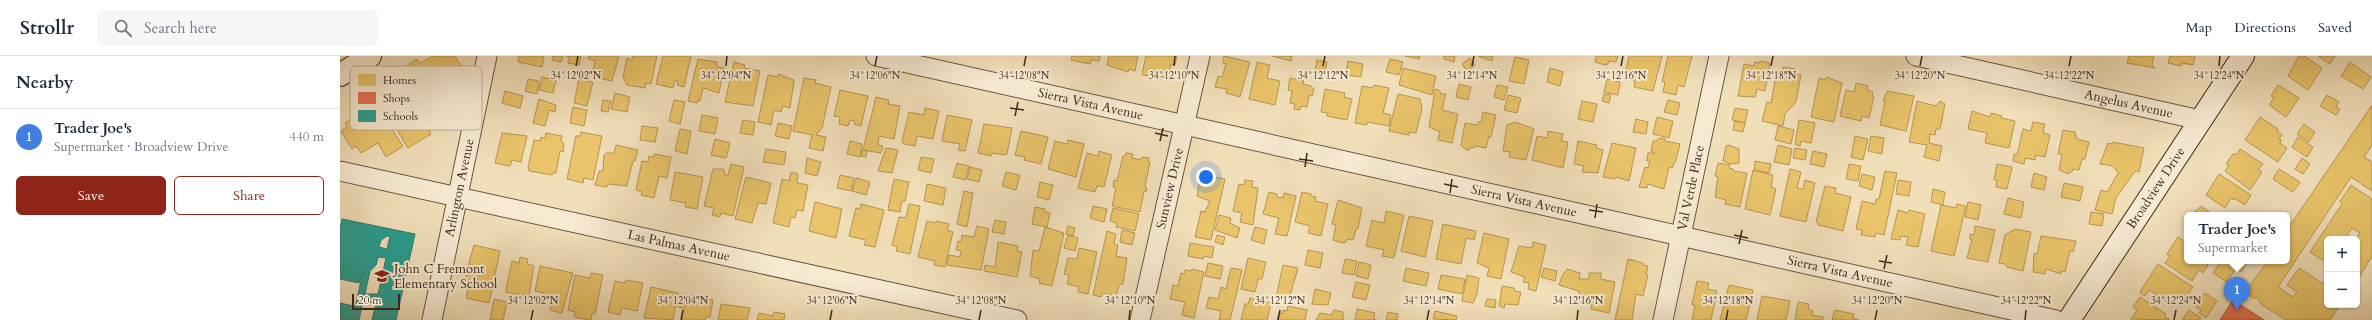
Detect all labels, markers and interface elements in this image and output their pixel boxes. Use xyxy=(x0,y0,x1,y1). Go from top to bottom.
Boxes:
search box xyxy=(98,10,378,46)
text: Strollr xyxy=(20,15,74,41)
icon: search xyxy=(112,17,134,39)
text: Search here xyxy=(144,18,217,38)
text: Map xyxy=(2186,18,2212,37)
text: Directions xyxy=(2234,18,2296,37)
text: Saved xyxy=(2318,18,2352,37)
legend xyxy=(350,66,482,130)
text: 34°12'02"N xyxy=(551,69,602,83)
text: 34°12'04"N xyxy=(701,69,752,83)
text: 34°12'06"N xyxy=(850,69,901,83)
text: 34°12'08"N xyxy=(999,69,1050,83)
text: 34°12'10"N xyxy=(1149,69,1200,83)
text: 34°12'12"N xyxy=(1298,69,1349,83)
text: 34°12'14"N xyxy=(1447,69,1498,83)
text: 34°12'16"N xyxy=(1596,69,1647,83)
text: 34°12'18"N xyxy=(1746,69,1797,83)
text: 34°12'20"N xyxy=(1895,69,1946,83)
text: 34°12'22"N xyxy=(2044,69,2095,83)
text: 34°12'24"N xyxy=(2194,69,2245,83)
text: Nearby xyxy=(16,71,73,94)
text: Homes xyxy=(383,73,416,88)
street label: Sierra Vista Avenue xyxy=(1036,83,1145,125)
street label: Angelus Avenue xyxy=(2083,85,2175,123)
text: Shops xyxy=(383,91,410,106)
text: Schools xyxy=(383,109,418,124)
text: Trader Joe's xyxy=(54,118,132,138)
text: 1 xyxy=(26,128,32,146)
text: 440 m xyxy=(290,128,324,146)
street label: Arlington Avenue xyxy=(441,137,479,239)
text: Supermarket · Broadview Drive xyxy=(54,138,228,156)
street label: Val Verde Place xyxy=(1673,143,1709,232)
street label: Broadview Drive xyxy=(2122,144,2190,233)
street label: Sunview Drive xyxy=(1152,146,1188,231)
your location xyxy=(1196,167,1216,187)
button: Save xyxy=(16,176,166,215)
button: Share xyxy=(174,176,324,215)
street label: Sierra Vista Avenue xyxy=(1469,180,1579,222)
popup xyxy=(2184,212,2290,264)
text: Trader Joe's xyxy=(2198,219,2276,239)
street label: Las Palmas Avenue xyxy=(626,226,732,266)
map controls xyxy=(2324,236,2360,308)
button: + xyxy=(2324,236,2360,272)
text: Supermarket xyxy=(2198,239,2268,257)
street label: Sierra Vista Avenue xyxy=(1786,251,1895,292)
place label: John C Fremont Elementary School xyxy=(392,260,498,293)
school or university icon: John C Fremont Elementary School xyxy=(373,267,391,285)
button: − xyxy=(2324,272,2360,308)
pin: 1 xyxy=(2224,277,2250,310)
scale bar xyxy=(352,292,400,311)
text: 20 m xyxy=(358,293,382,308)
text: 34°12'02"N xyxy=(508,294,559,308)
text: 34°12'04"N xyxy=(658,294,709,308)
text: 34°12'06"N xyxy=(807,294,858,308)
text: 34°12'08"N xyxy=(956,294,1007,308)
text: 34°12'10"N xyxy=(1105,294,1156,308)
text: 34°12'12"N xyxy=(1255,294,1306,308)
text: 34°12'14"N xyxy=(1404,294,1455,308)
text: 34°12'16"N xyxy=(1553,294,1604,308)
text: 34°12'18"N xyxy=(1703,294,1754,308)
text: 34°12'20"N xyxy=(1852,294,1903,308)
text: 34°12'22"N xyxy=(2001,294,2052,308)
text: 34°12'24"N xyxy=(2151,294,2202,308)

